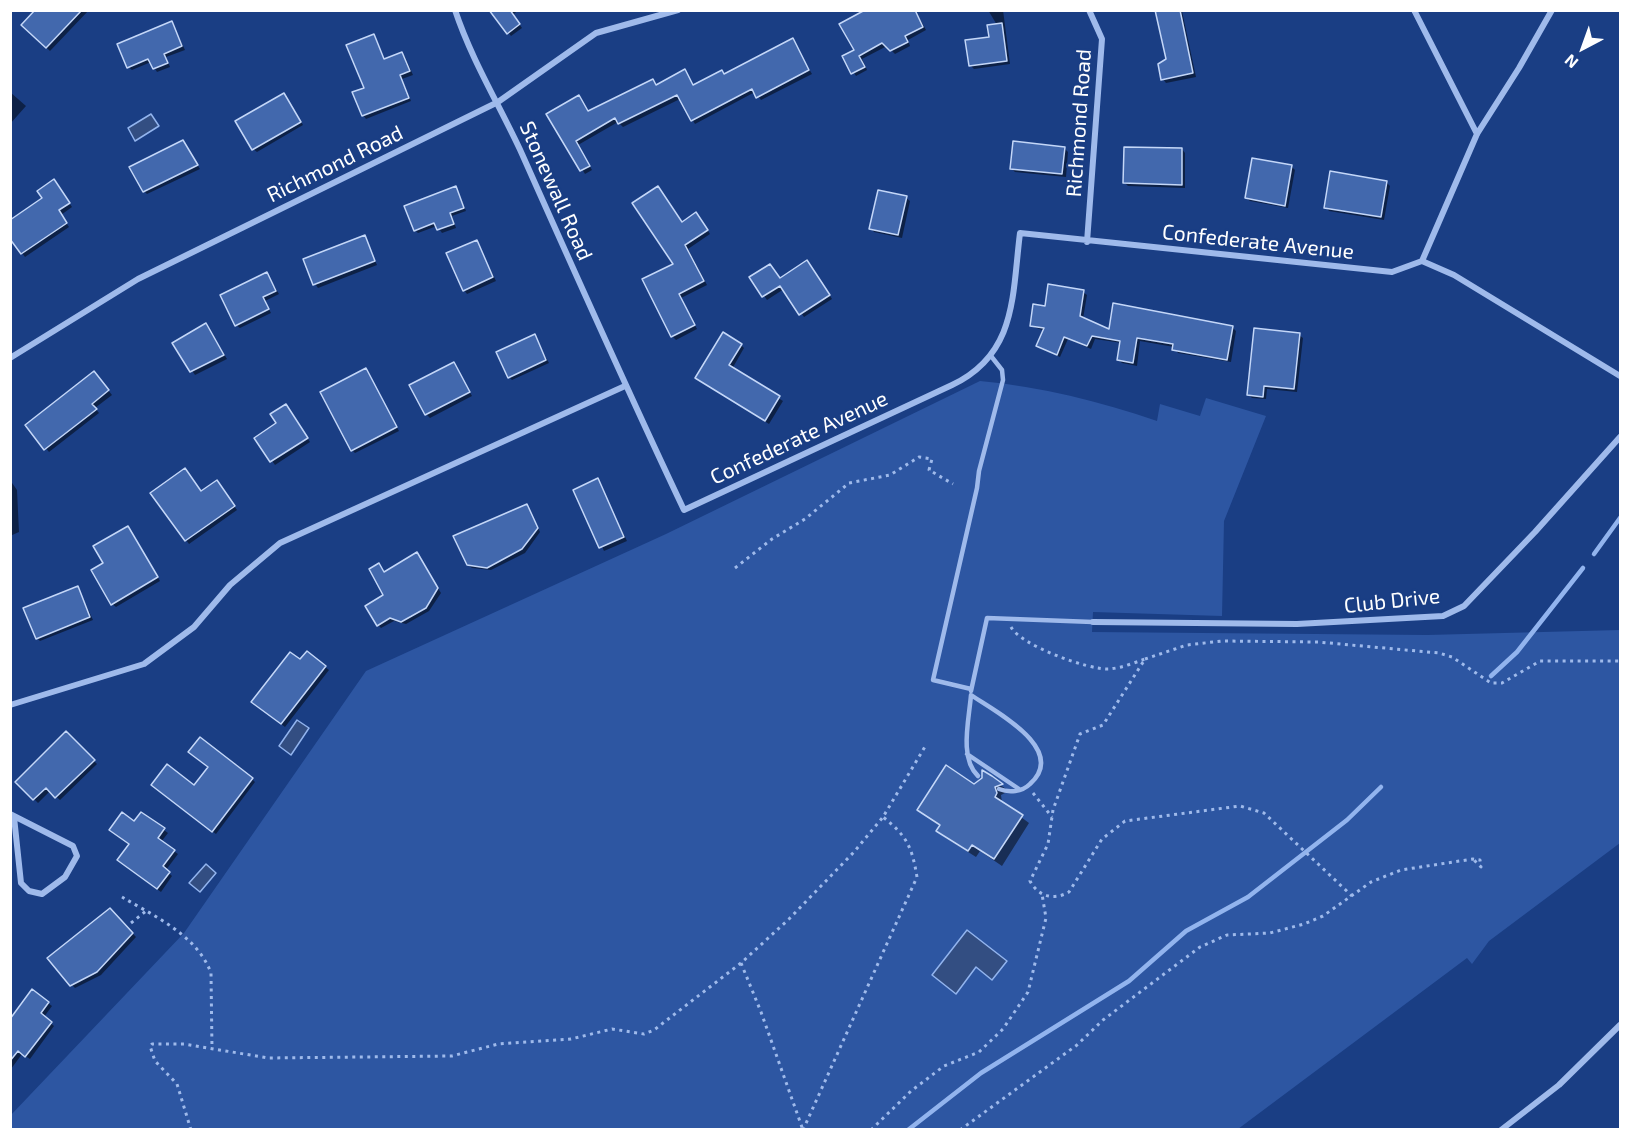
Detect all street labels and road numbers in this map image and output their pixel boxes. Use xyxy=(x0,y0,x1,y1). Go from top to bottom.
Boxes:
street label: Richmond Road xyxy=(1061,48,1097,198)
street label: Stonewall Road xyxy=(514,118,598,264)
street label: Richmond Road xyxy=(263,120,407,208)
street label: Confederate Avenue xyxy=(1161,219,1355,265)
street label: Confederate Avenue xyxy=(706,386,892,490)
street label: Club Drive xyxy=(1343,583,1441,619)

